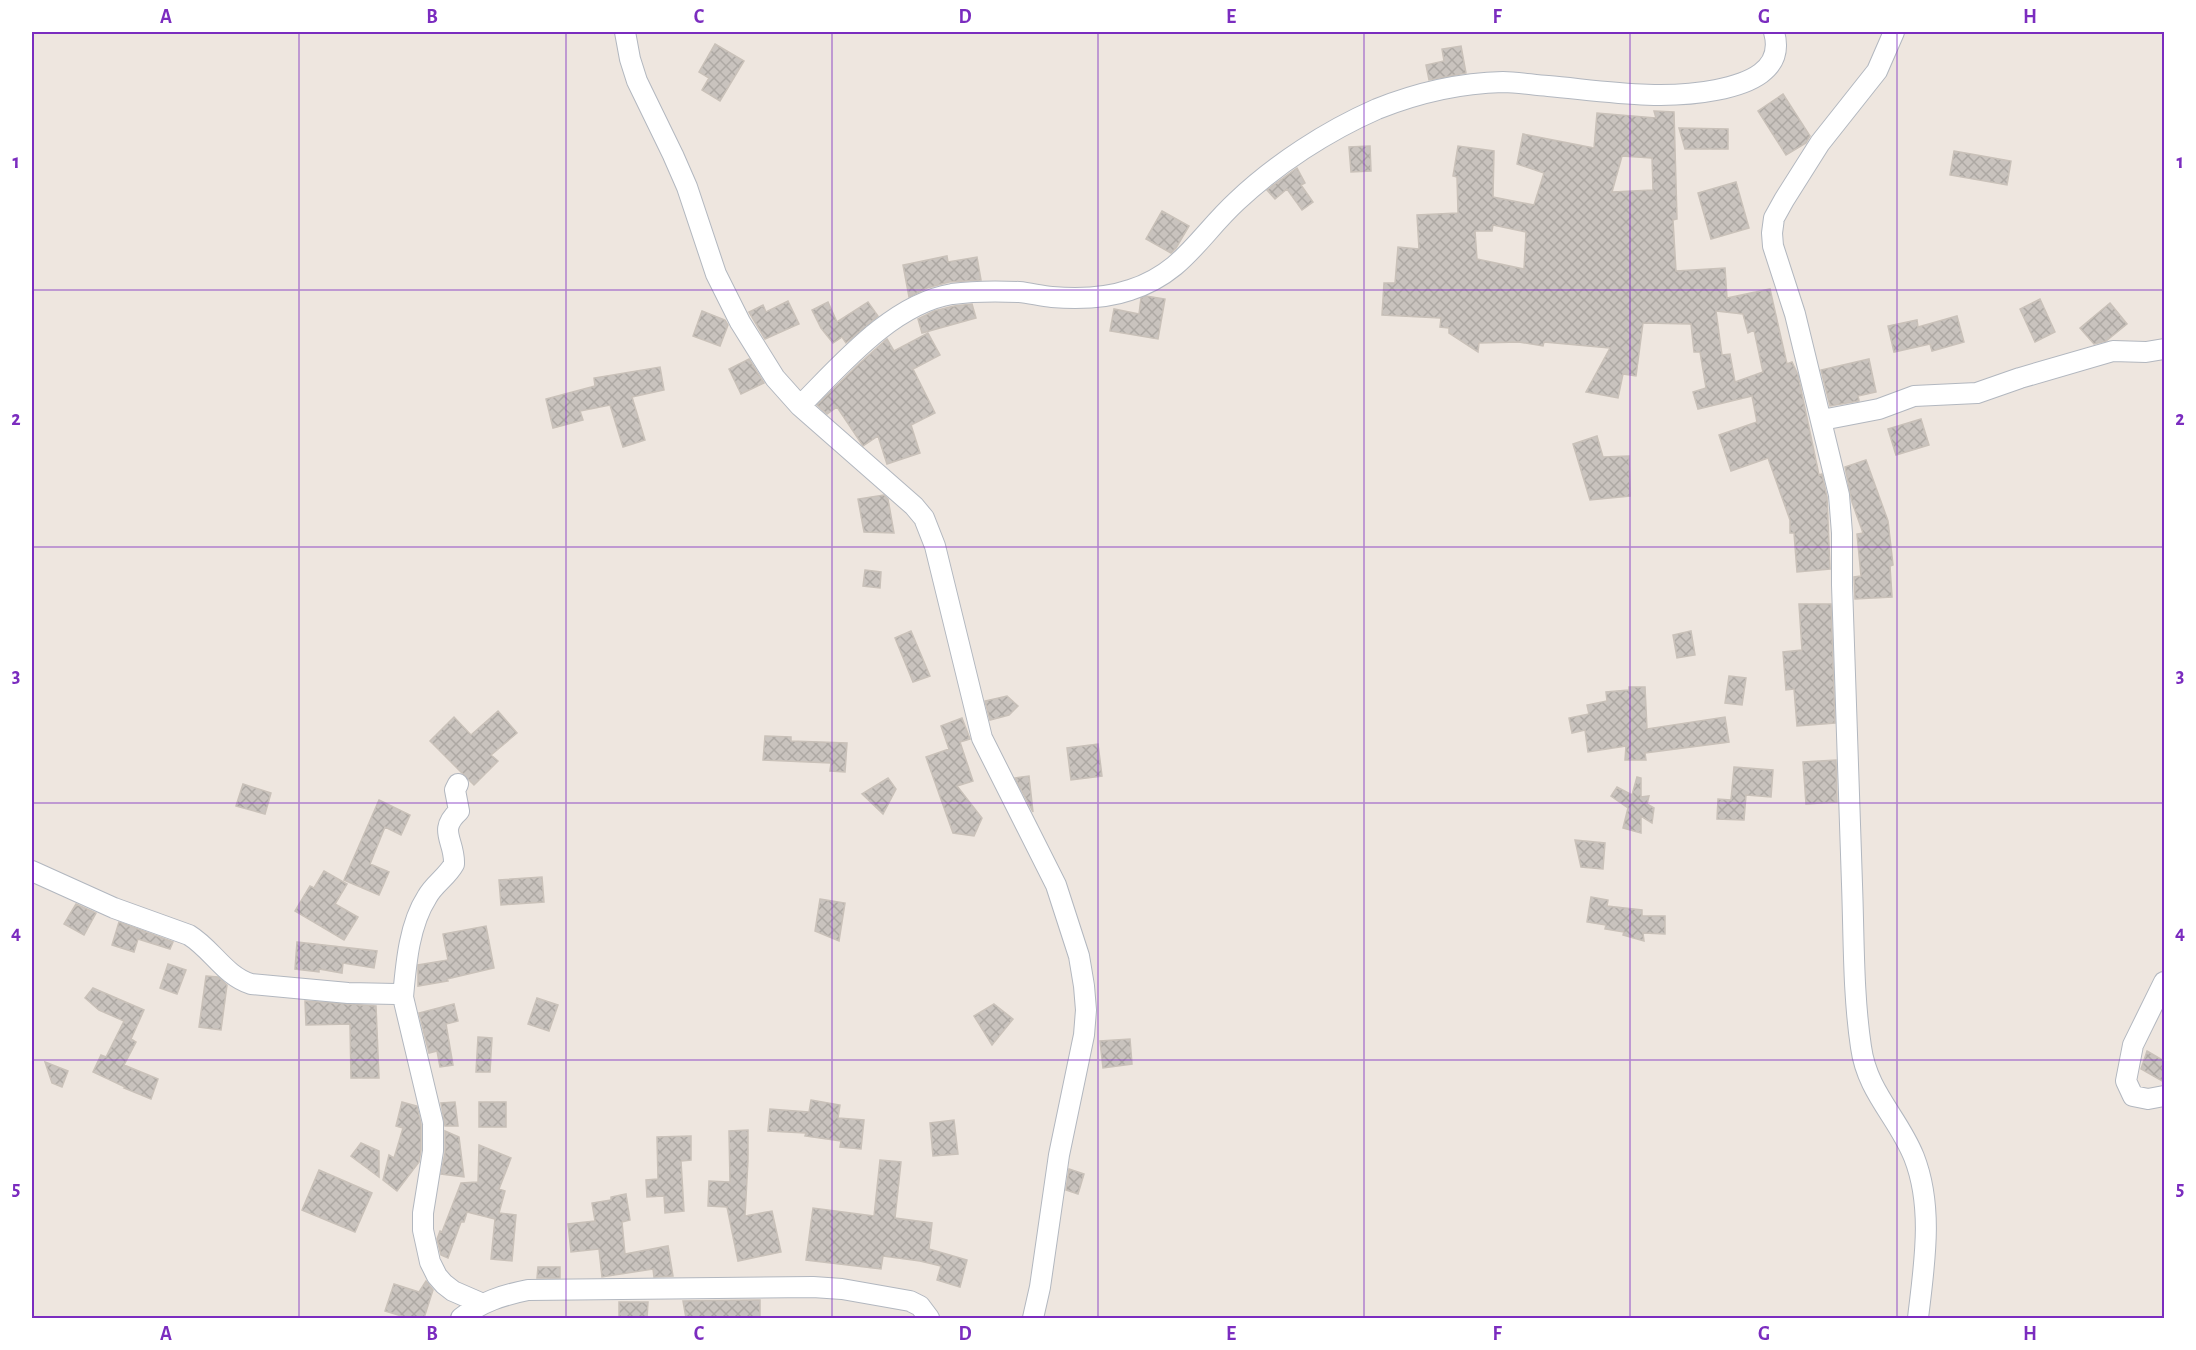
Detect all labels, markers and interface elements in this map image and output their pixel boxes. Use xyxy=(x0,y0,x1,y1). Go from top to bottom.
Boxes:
text: A xyxy=(160,7,172,27)
text: B xyxy=(426,7,438,27)
text: C xyxy=(694,7,705,27)
text: D xyxy=(958,7,972,27)
text: E xyxy=(1226,7,1236,27)
text: F xyxy=(1492,7,1502,27)
text: G xyxy=(1758,7,1770,27)
text: H xyxy=(2023,7,2037,27)
text: 1 xyxy=(12,152,20,172)
text: 1 xyxy=(2176,152,2184,172)
text: 2 xyxy=(11,409,21,429)
text: 2 xyxy=(2175,409,2185,429)
text: 3 xyxy=(12,666,20,686)
text: 3 xyxy=(2176,666,2184,686)
text: 4 xyxy=(11,923,21,943)
text: 4 xyxy=(2175,923,2185,943)
text: 5 xyxy=(12,1179,20,1199)
text: 5 xyxy=(2176,1179,2184,1199)
text: A xyxy=(160,1324,172,1344)
text: B xyxy=(426,1324,438,1344)
text: C xyxy=(694,1324,705,1344)
text: D xyxy=(958,1324,972,1344)
text: E xyxy=(1226,1324,1236,1344)
text: F xyxy=(1492,1324,1502,1344)
text: G xyxy=(1758,1324,1770,1344)
text: H xyxy=(2023,1324,2037,1344)

